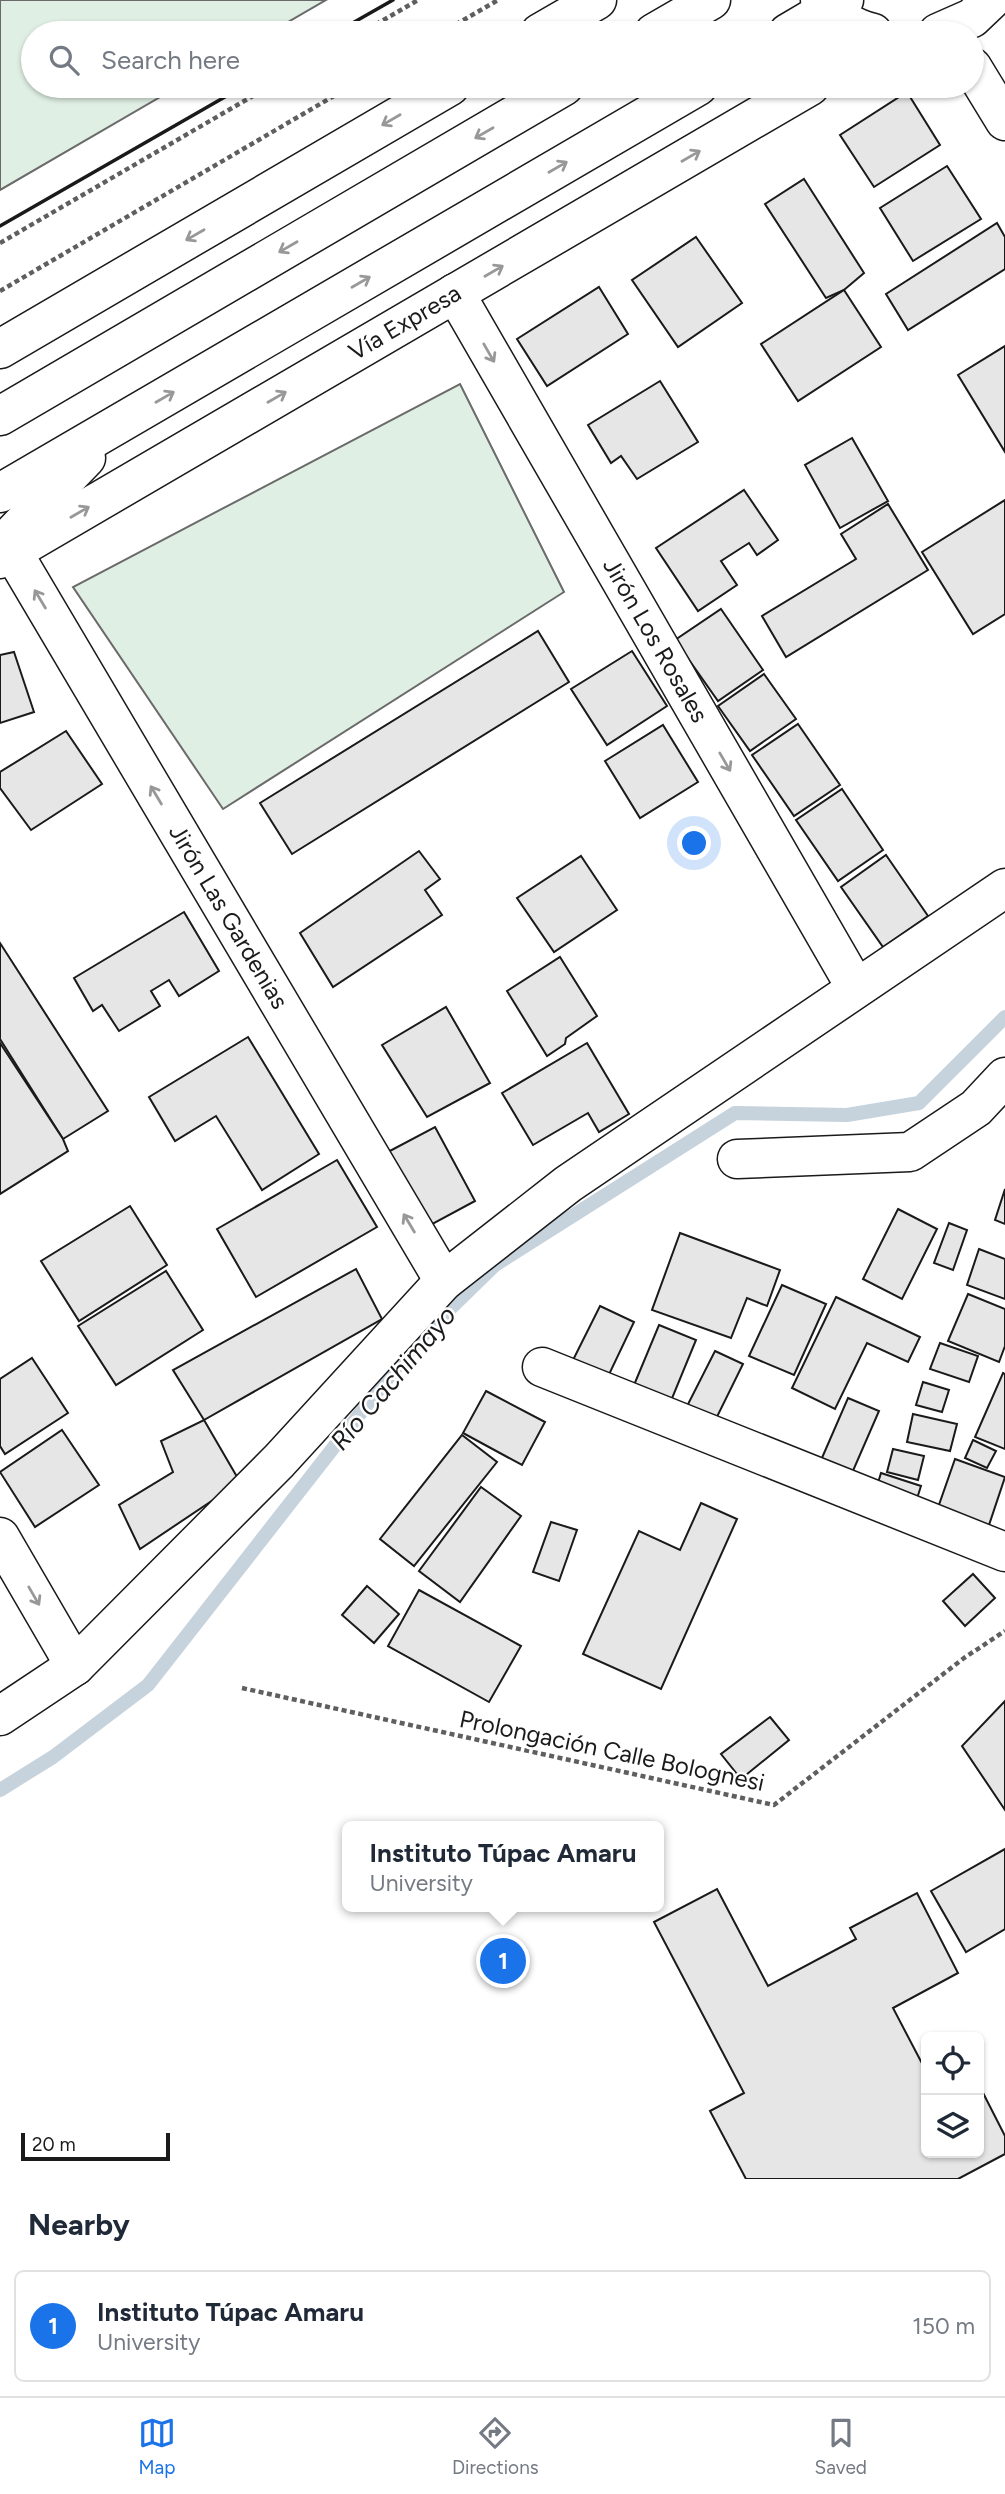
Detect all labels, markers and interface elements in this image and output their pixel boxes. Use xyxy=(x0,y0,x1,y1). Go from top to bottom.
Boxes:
search box xyxy=(21,21,984,98)
icon: search xyxy=(45,41,83,79)
text: Search here xyxy=(101,44,240,76)
one-way arrow xyxy=(382,113,402,127)
one-way arrow xyxy=(475,126,495,140)
one-way arrow xyxy=(680,149,700,163)
one-way arrow xyxy=(547,160,567,174)
one-way arrow xyxy=(185,229,206,242)
one-way arrow xyxy=(278,241,298,255)
one-way arrow xyxy=(484,263,504,277)
one-way arrow xyxy=(351,275,371,289)
street label: Vía Expresa xyxy=(344,278,466,366)
one-way arrow xyxy=(482,342,496,362)
one-way arrow xyxy=(154,390,174,404)
one-way arrow xyxy=(266,390,286,404)
one-way arrow xyxy=(69,505,90,518)
street label: Jirón Los Rosales xyxy=(597,553,715,727)
one-way arrow xyxy=(33,589,47,609)
one-way arrow xyxy=(718,751,732,771)
one-way arrow xyxy=(149,785,163,805)
street label: Jirón Las Gardenias xyxy=(163,819,295,1014)
your location xyxy=(677,826,711,860)
one-way arrow xyxy=(402,1213,416,1233)
water label: Río Cachimayo xyxy=(323,1299,463,1457)
one-way arrow xyxy=(28,1586,42,1606)
street label: Prolongación Calle Bolognesi xyxy=(457,1704,767,1797)
popup xyxy=(342,1821,664,1912)
text: Instituto Túpac Amaru xyxy=(370,1837,636,1869)
text: University xyxy=(370,1869,473,1897)
pin: 1 xyxy=(480,1935,526,1987)
map controls xyxy=(921,2032,984,2158)
button: locate xyxy=(921,2032,984,2095)
button: layers xyxy=(921,2095,984,2158)
scale bar xyxy=(21,2130,170,2162)
text: 20 m xyxy=(32,2133,76,2156)
text: Nearby xyxy=(28,2206,130,2243)
text: Instituto Túpac Amaru xyxy=(97,2296,364,2328)
text: 1 xyxy=(48,2312,58,2340)
text: 150 m xyxy=(912,2312,975,2340)
text: University xyxy=(97,2328,200,2356)
tab: Map xyxy=(138,2414,176,2479)
tab: Directions xyxy=(452,2414,539,2479)
tab: Saved xyxy=(815,2414,867,2479)

